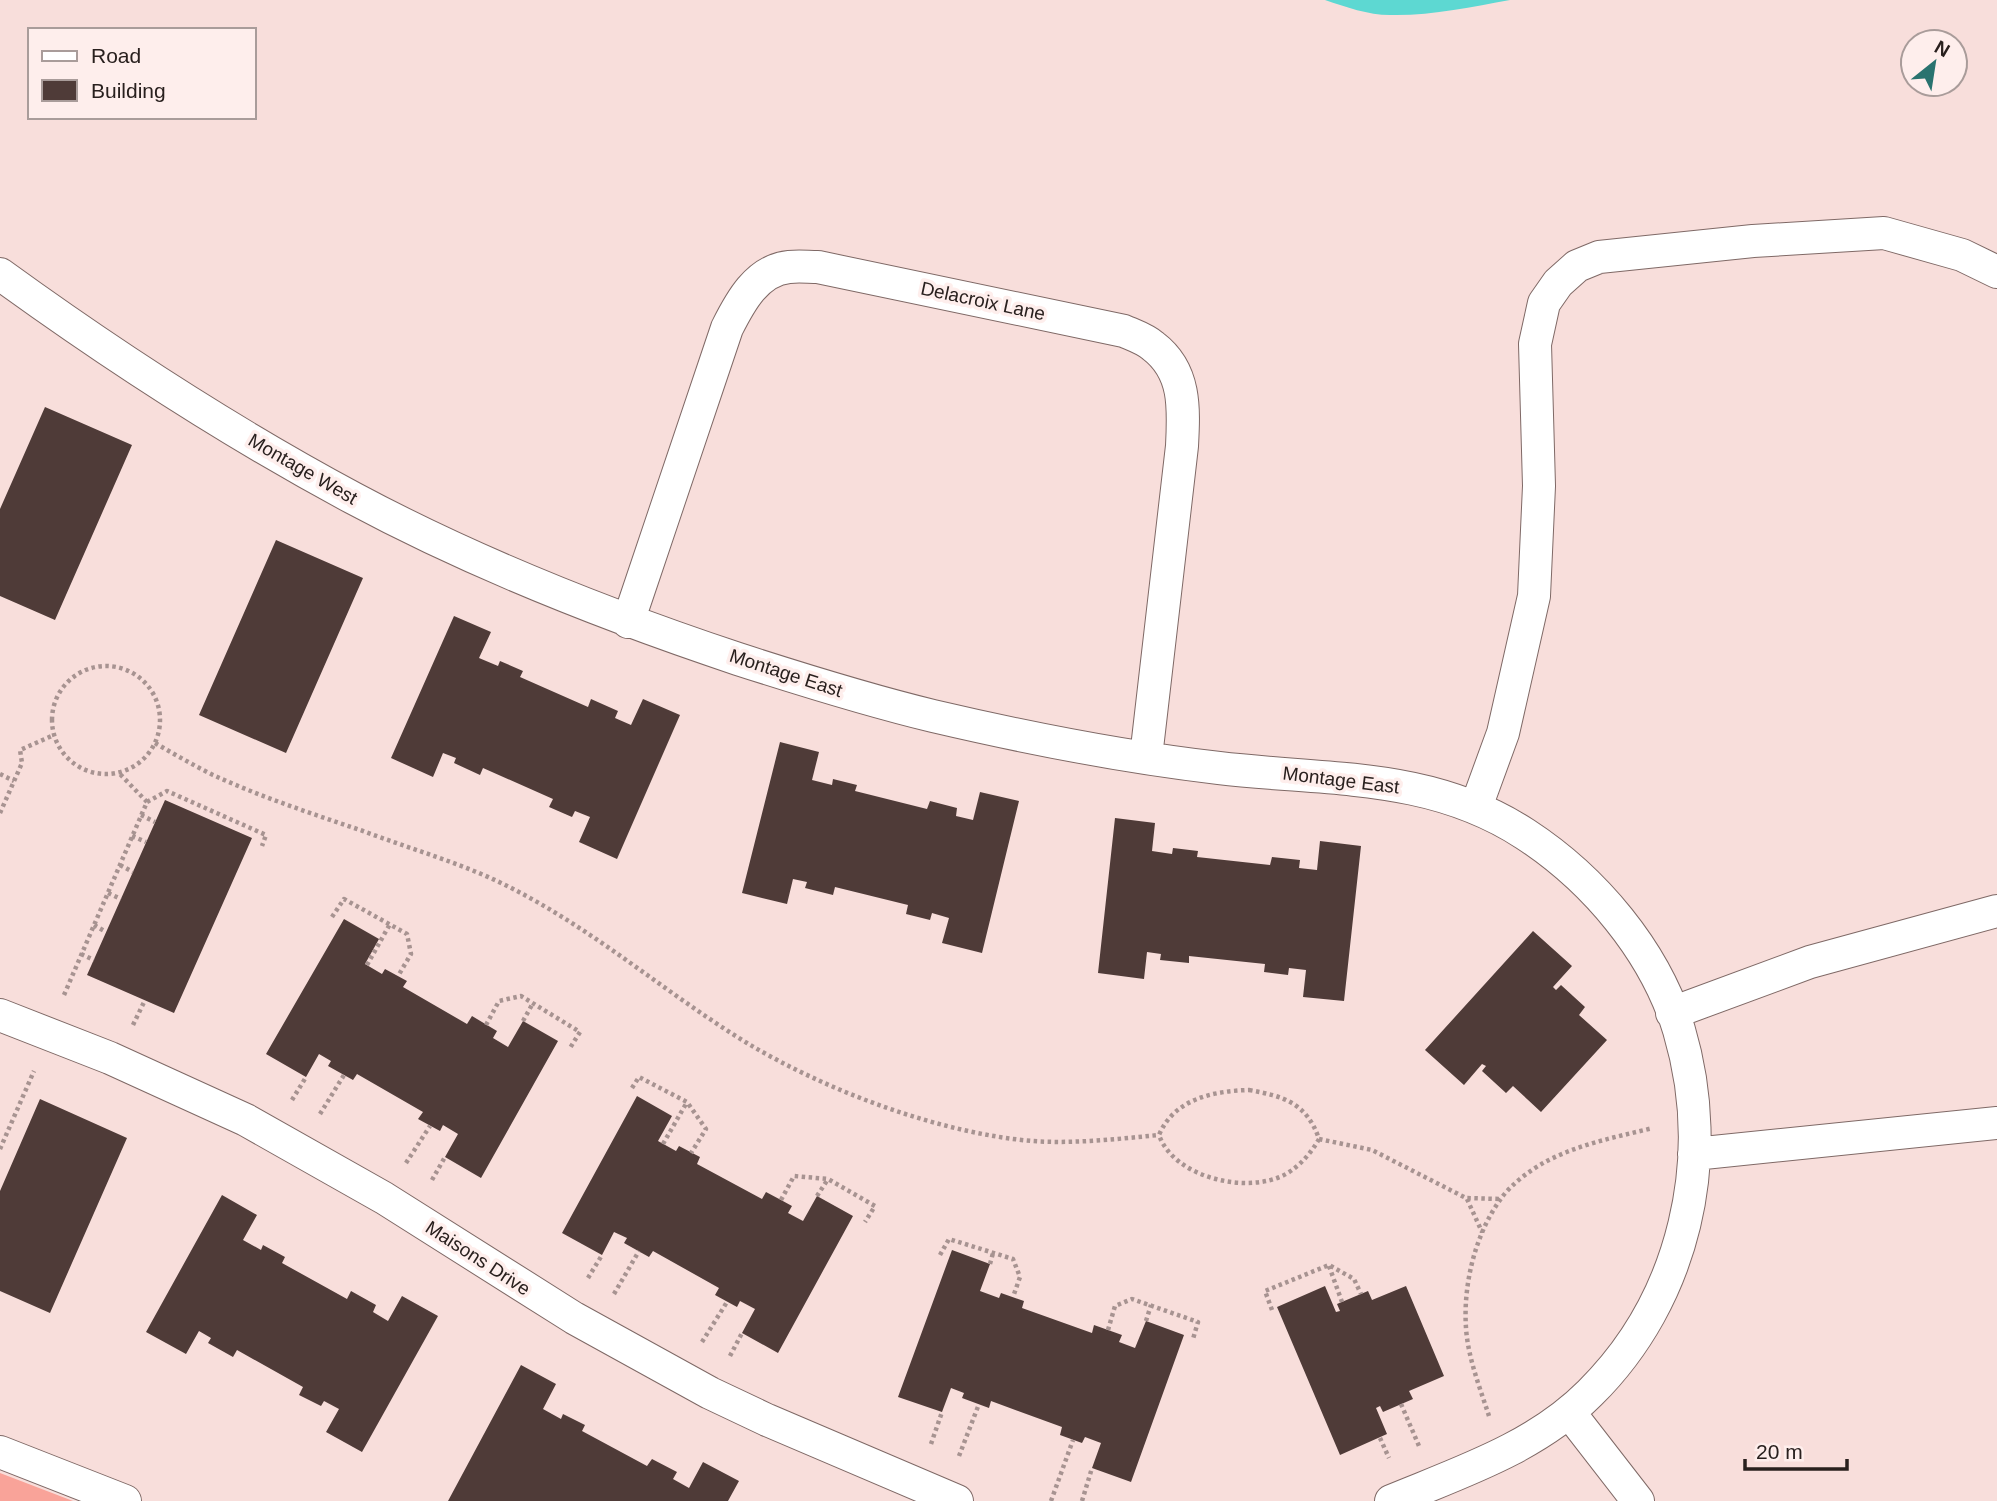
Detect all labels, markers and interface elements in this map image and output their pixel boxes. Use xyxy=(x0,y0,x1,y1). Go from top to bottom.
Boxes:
legend xyxy=(28,28,256,119)
north arrow xyxy=(1899,28,1969,98)
text: N xyxy=(1931,36,1953,61)
text: Road xyxy=(91,44,141,67)
text: Building xyxy=(91,79,166,102)
street label: Delacroix Lane xyxy=(919,278,1047,324)
street label: Montage West xyxy=(245,429,362,509)
street label: Montage East xyxy=(727,645,846,701)
street label: Montage East xyxy=(1282,762,1401,798)
street label: Maisons Drive xyxy=(422,1216,534,1300)
scale bar xyxy=(1745,1428,1846,1472)
text: 20 m xyxy=(1756,1440,1803,1463)

